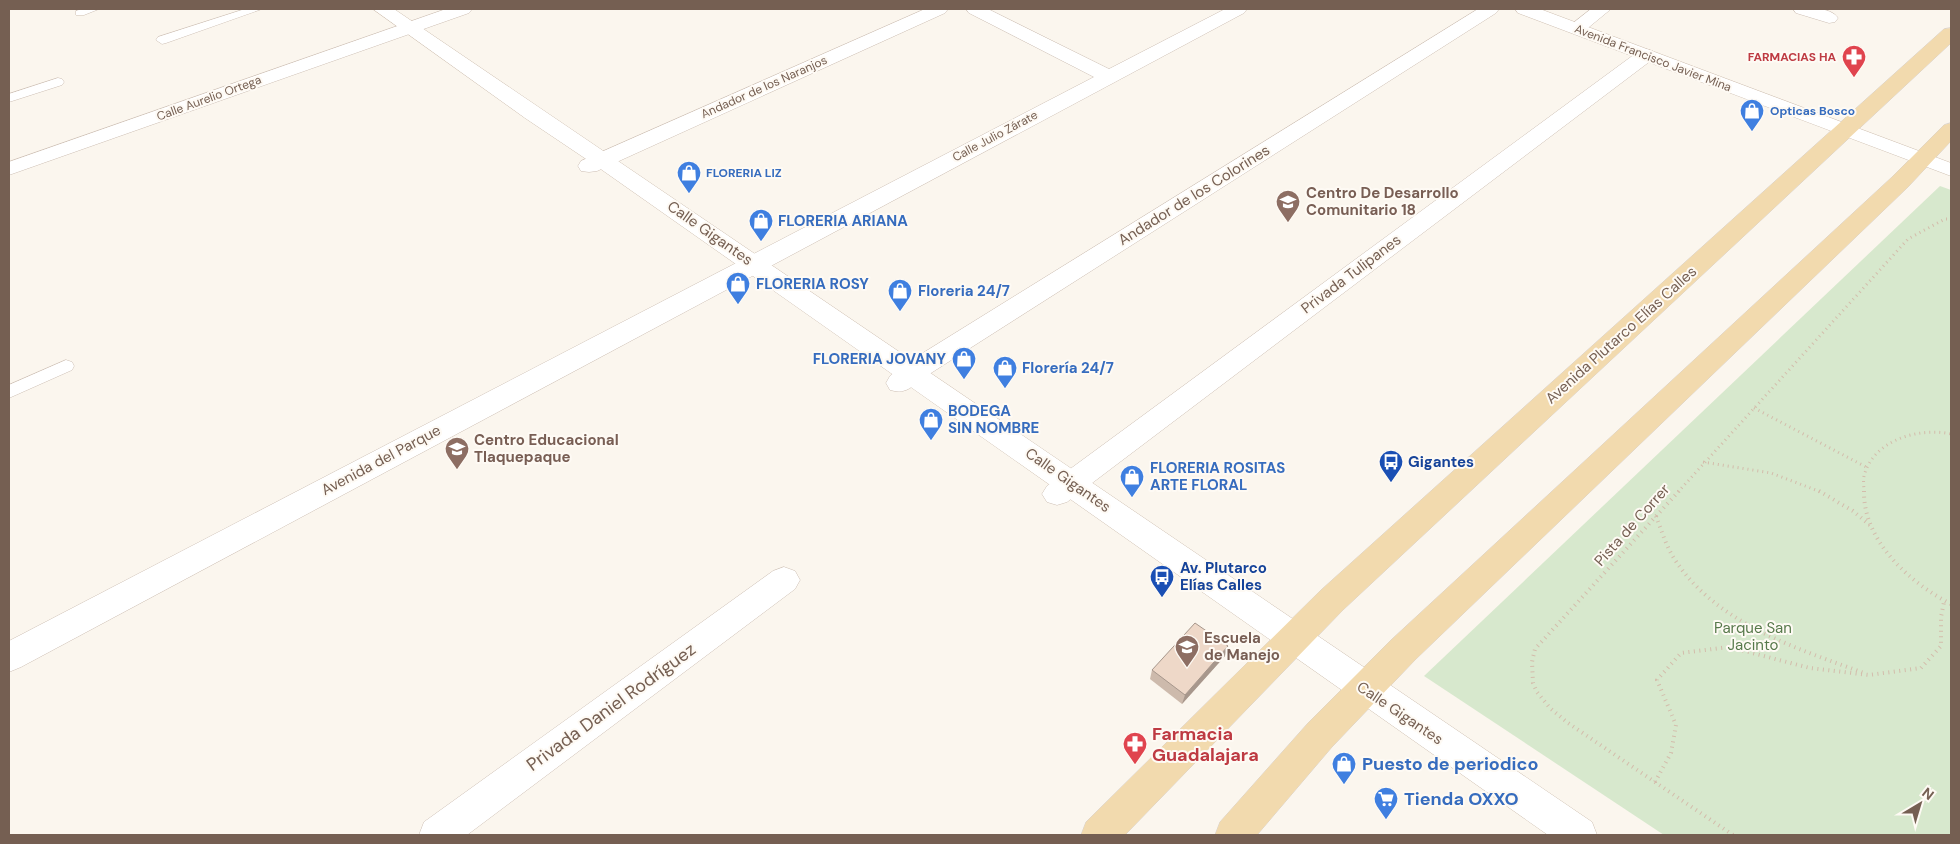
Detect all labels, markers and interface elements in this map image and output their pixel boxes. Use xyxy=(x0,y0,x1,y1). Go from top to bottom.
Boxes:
street label: Avenida Francisco Javier Mina xyxy=(1572,21,1734,95)
pharmacy icon: FARMACIAS HA xyxy=(1841,44,1867,78)
place label: FARMACIAS HA xyxy=(1748,49,1836,65)
street label: Andador de los Naranjos xyxy=(698,52,830,122)
street label: Calle Aurelio Ortega xyxy=(154,72,264,124)
shop icon: Opticas Bosco xyxy=(1739,98,1765,132)
place label: Opticas Bosco xyxy=(1770,103,1855,119)
street label: Calle Julio Zárate xyxy=(950,107,1041,165)
street label: Andador de los Colorines xyxy=(1114,140,1274,250)
shop icon: FLORERIA LIZ xyxy=(676,160,702,194)
place label: FLORERIA LIZ xyxy=(706,165,782,181)
place label: Centro De Desarrollo Comunitario 18 xyxy=(1306,183,1459,220)
school or university icon: Centro De Desarrollo Comunitario 18 xyxy=(1275,189,1301,223)
street label: Calle Gigantes xyxy=(663,196,757,270)
shop icon: FLORERIA ARIANA xyxy=(748,208,774,242)
place label: FLORERIA ARIANA xyxy=(778,211,908,231)
street label: Privada Tulipanes xyxy=(1297,230,1405,318)
street label: Avenida Plutarco Elías Calles xyxy=(1541,262,1701,408)
shop icon: FLORERIA ROSY xyxy=(725,271,751,305)
place label: FLORERIA ROSY xyxy=(756,274,869,294)
shop icon: Floreria 24/7 xyxy=(887,278,913,312)
place label: Floreria 24/7 xyxy=(918,281,1010,301)
shop icon: FLORERIA JOVANY xyxy=(951,346,977,380)
place label: FLORERIA JOVANY xyxy=(813,349,946,369)
shop icon: Florería 24/7 xyxy=(992,355,1018,389)
place label: Florería 24/7 xyxy=(1022,358,1114,378)
place label: BODEGA SIN NOMBRE xyxy=(948,401,1039,438)
shop icon: BODEGA SIN NOMBRE xyxy=(918,407,944,441)
street label: Avenida del Parque xyxy=(318,420,444,500)
place label: Centro Educacional Tlaquepaque xyxy=(474,430,619,467)
school or university icon: Centro Educacional Tlaquepaque xyxy=(444,436,470,470)
street label: Calle Gigantes xyxy=(1021,443,1115,517)
bus stop icon: Gigantes xyxy=(1378,449,1404,483)
place label: Gigantes xyxy=(1408,452,1474,472)
place label: FLORERIA ROSITAS ARTE FLORAL xyxy=(1150,458,1285,495)
shop icon: FLORERIA ROSITAS ARTE FLORAL xyxy=(1119,464,1145,498)
street label: Pista de Correr xyxy=(1590,479,1675,570)
place label: Av. Plutarco Elías Calles xyxy=(1180,558,1267,595)
bus stop icon: Av. Plutarco Elías Calles xyxy=(1149,564,1175,598)
park label: Parque San Jacinto xyxy=(1714,618,1792,655)
place label: Escuela de Manejo xyxy=(1204,628,1280,665)
school or university icon: Escuela de Manejo xyxy=(1174,634,1200,668)
street label: Privada Daniel Rodríguez xyxy=(522,637,700,777)
street label: Calle Gigantes xyxy=(1353,677,1447,749)
place label: Farmacia Guadalajara xyxy=(1152,722,1259,767)
pharmacy icon: Farmacia Guadalajara xyxy=(1122,731,1148,765)
shop icon: Puesto de periodico xyxy=(1331,751,1357,785)
place label: Puesto de periodico xyxy=(1362,752,1538,776)
north arrow xyxy=(1895,779,1945,829)
text: N xyxy=(1918,784,1938,804)
supermarket icon: Tienda OXXO xyxy=(1373,786,1399,820)
place label: Tienda OXXO xyxy=(1404,787,1519,811)

